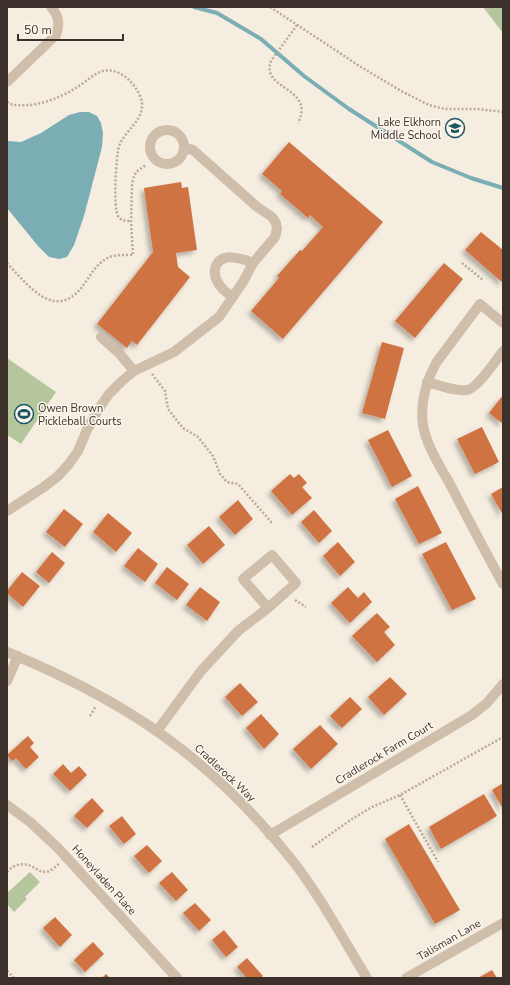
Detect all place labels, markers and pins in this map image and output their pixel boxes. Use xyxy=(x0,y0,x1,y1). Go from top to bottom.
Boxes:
place label: Lake Elkhorn Middle School xyxy=(371,115,442,143)
school or university icon: Lake Elkhorn Middle School xyxy=(444,117,466,139)
place label: Owen Brown Pickleball Courts xyxy=(38,401,121,429)
sports icon: Owen Brown Pickleball Courts xyxy=(13,403,35,425)

